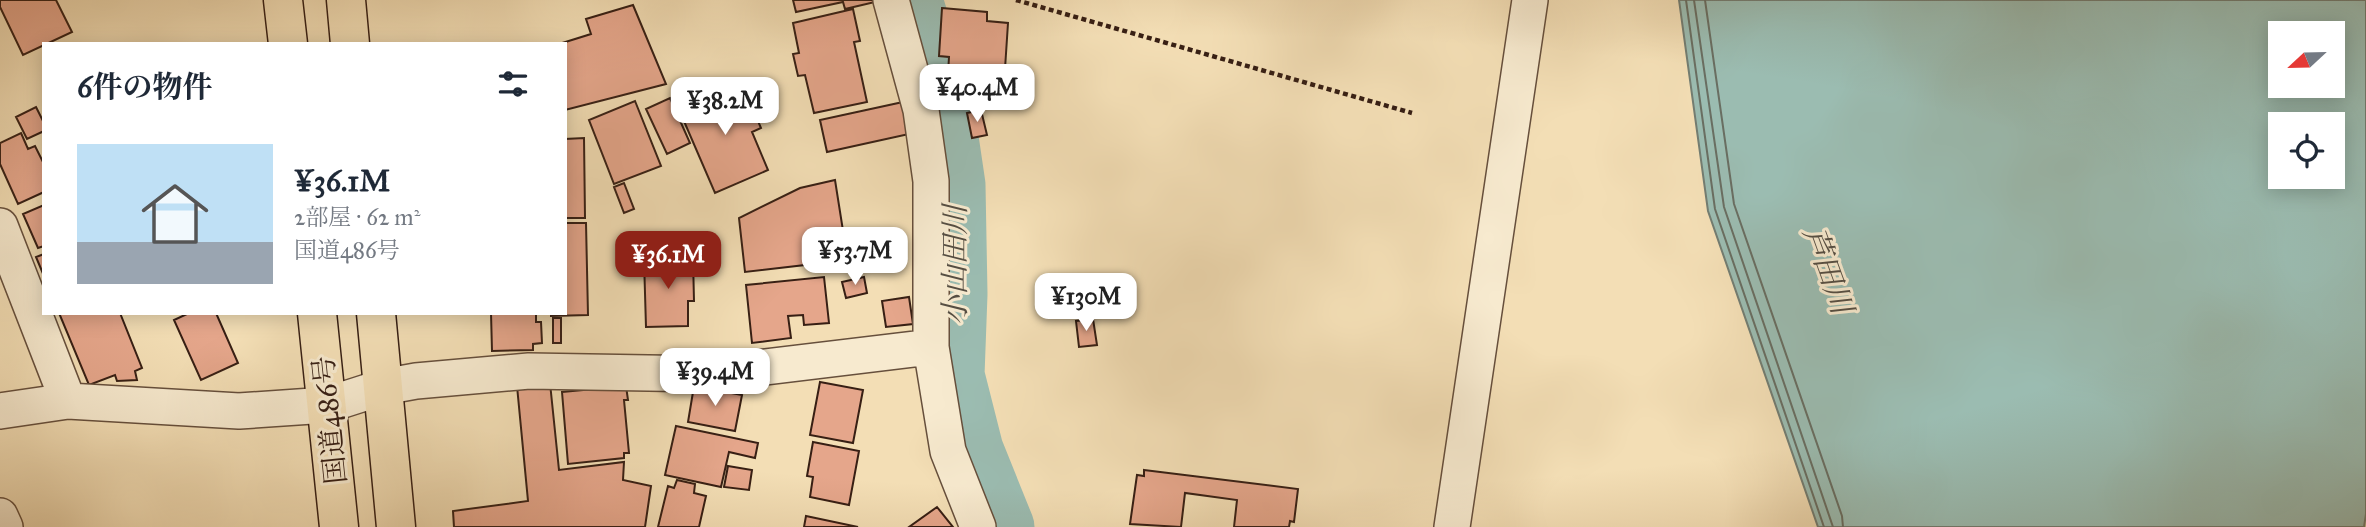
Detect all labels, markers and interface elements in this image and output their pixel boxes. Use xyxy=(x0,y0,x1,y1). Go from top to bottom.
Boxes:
north arrow xyxy=(2268,21,2345,98)
map controls xyxy=(2268,21,2345,189)
pin: ¥40.4M xyxy=(920,64,1034,124)
icon: filters xyxy=(494,65,532,103)
text: 6件の物件 xyxy=(77,69,212,105)
text: ¥40.4M xyxy=(936,73,1018,101)
pin: ¥38.2M xyxy=(668,78,782,137)
text: ¥38.2M xyxy=(687,86,763,114)
button: locate xyxy=(2268,112,2345,189)
text: ¥36.1M xyxy=(294,163,390,199)
icon: home xyxy=(133,172,217,256)
water label: 小山田川 xyxy=(937,202,973,325)
text: 2部屋 · 62 m² xyxy=(294,203,420,231)
water label: 芦田川 xyxy=(1796,222,1861,321)
pin: ¥53.7M xyxy=(798,228,912,287)
pin: ¥36.1M xyxy=(611,232,725,291)
text: 国道486号 xyxy=(294,236,400,264)
text: ¥53.7M xyxy=(818,236,892,264)
text: ¥36.1M xyxy=(631,240,705,268)
pin: ¥130M xyxy=(1037,274,1135,333)
text: ¥130M xyxy=(1051,282,1121,310)
pin: ¥39.4M xyxy=(658,348,772,408)
street label: 国道486号 xyxy=(305,354,354,486)
text: ¥39.4M xyxy=(676,357,754,385)

